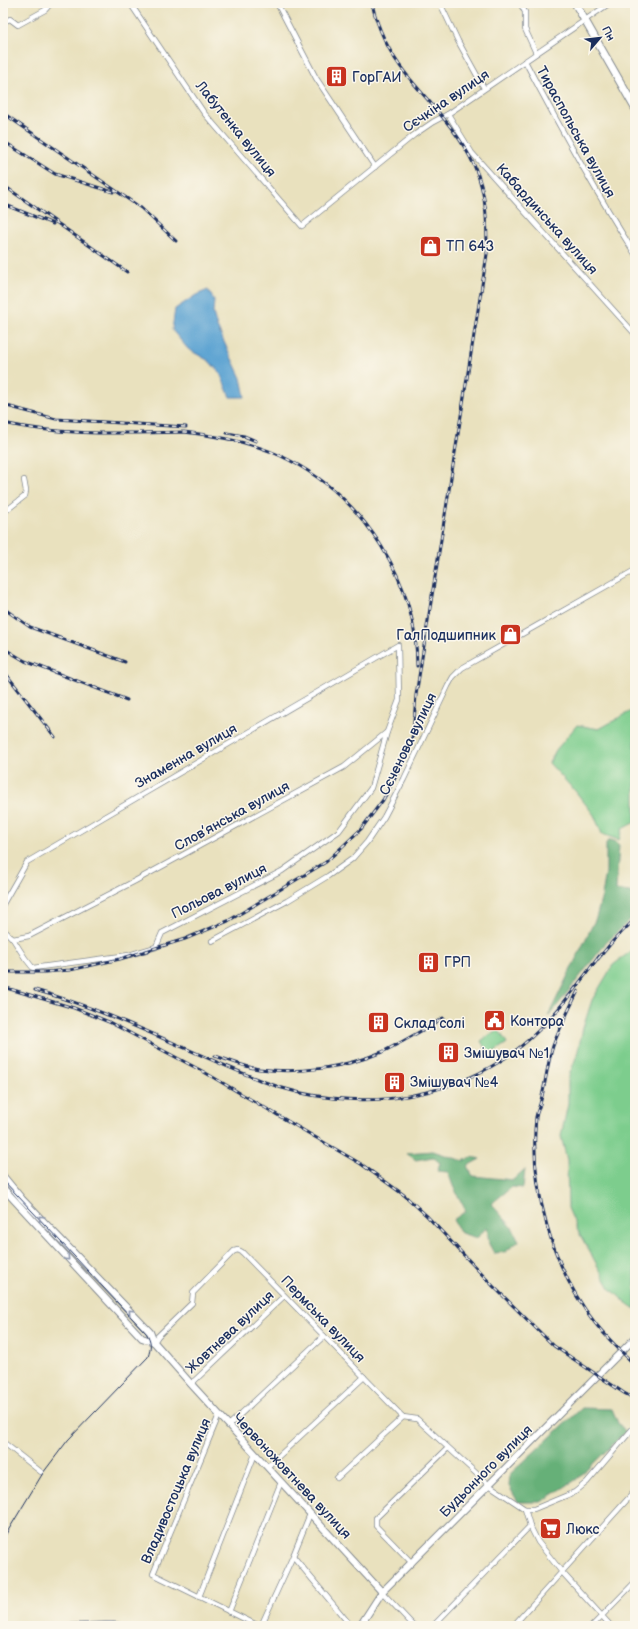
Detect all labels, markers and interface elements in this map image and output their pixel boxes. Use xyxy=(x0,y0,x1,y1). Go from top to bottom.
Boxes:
north arrow xyxy=(580,18,620,58)
text: Пн xyxy=(599,24,618,43)
street label: Тираспольська вулиця xyxy=(533,63,619,201)
building icon: ГорГАИ xyxy=(324,64,350,90)
street label: Сєчкіна вулиця xyxy=(400,66,493,136)
place label: ГорГАИ xyxy=(352,69,402,86)
street label: Лабутенка вулиця xyxy=(192,77,280,181)
street label: Кабардинська вулиця xyxy=(493,160,602,278)
shop icon: ТП 643 xyxy=(417,233,443,259)
place label: ТП 643 xyxy=(446,238,494,255)
shop icon: ГалПодшипник xyxy=(498,622,524,648)
place label: ГалПодшипник xyxy=(396,627,497,644)
street label: Сєченова вулиця xyxy=(376,690,440,798)
street label: Знаменна вулиця xyxy=(132,720,240,792)
street label: Слов’янська вулиця xyxy=(171,777,293,855)
street label: Польова вулиця xyxy=(168,860,270,922)
building icon: ГРП xyxy=(415,949,441,975)
place label: ГРП xyxy=(444,954,471,971)
public building icon: Контора xyxy=(482,1008,508,1034)
building icon: Склад солі xyxy=(365,1010,391,1036)
place label: Контора xyxy=(510,1013,565,1030)
place label: Склад солі xyxy=(394,1015,465,1032)
building icon: Змішувач №1 xyxy=(435,1040,461,1066)
place label: Змішувач №1 xyxy=(464,1045,549,1062)
building icon: Змішувач №4 xyxy=(382,1069,408,1095)
place label: Змішувач №4 xyxy=(410,1074,499,1091)
one-way arrow xyxy=(38,1215,46,1223)
one-way arrow xyxy=(63,1253,70,1261)
street label: Пермська вулиця xyxy=(277,1272,369,1366)
street label: Жовтнева вулиця xyxy=(182,1287,278,1377)
one-way arrow xyxy=(128,1309,136,1317)
street label: Червоножовтнева вулиця xyxy=(229,1410,355,1543)
street label: Владивостоцька вулиця xyxy=(138,1415,214,1566)
street label: Будьонного вулиця xyxy=(436,1421,536,1521)
supermarket icon: Люкс xyxy=(537,1516,563,1542)
place label: Люкс xyxy=(565,1521,600,1538)

